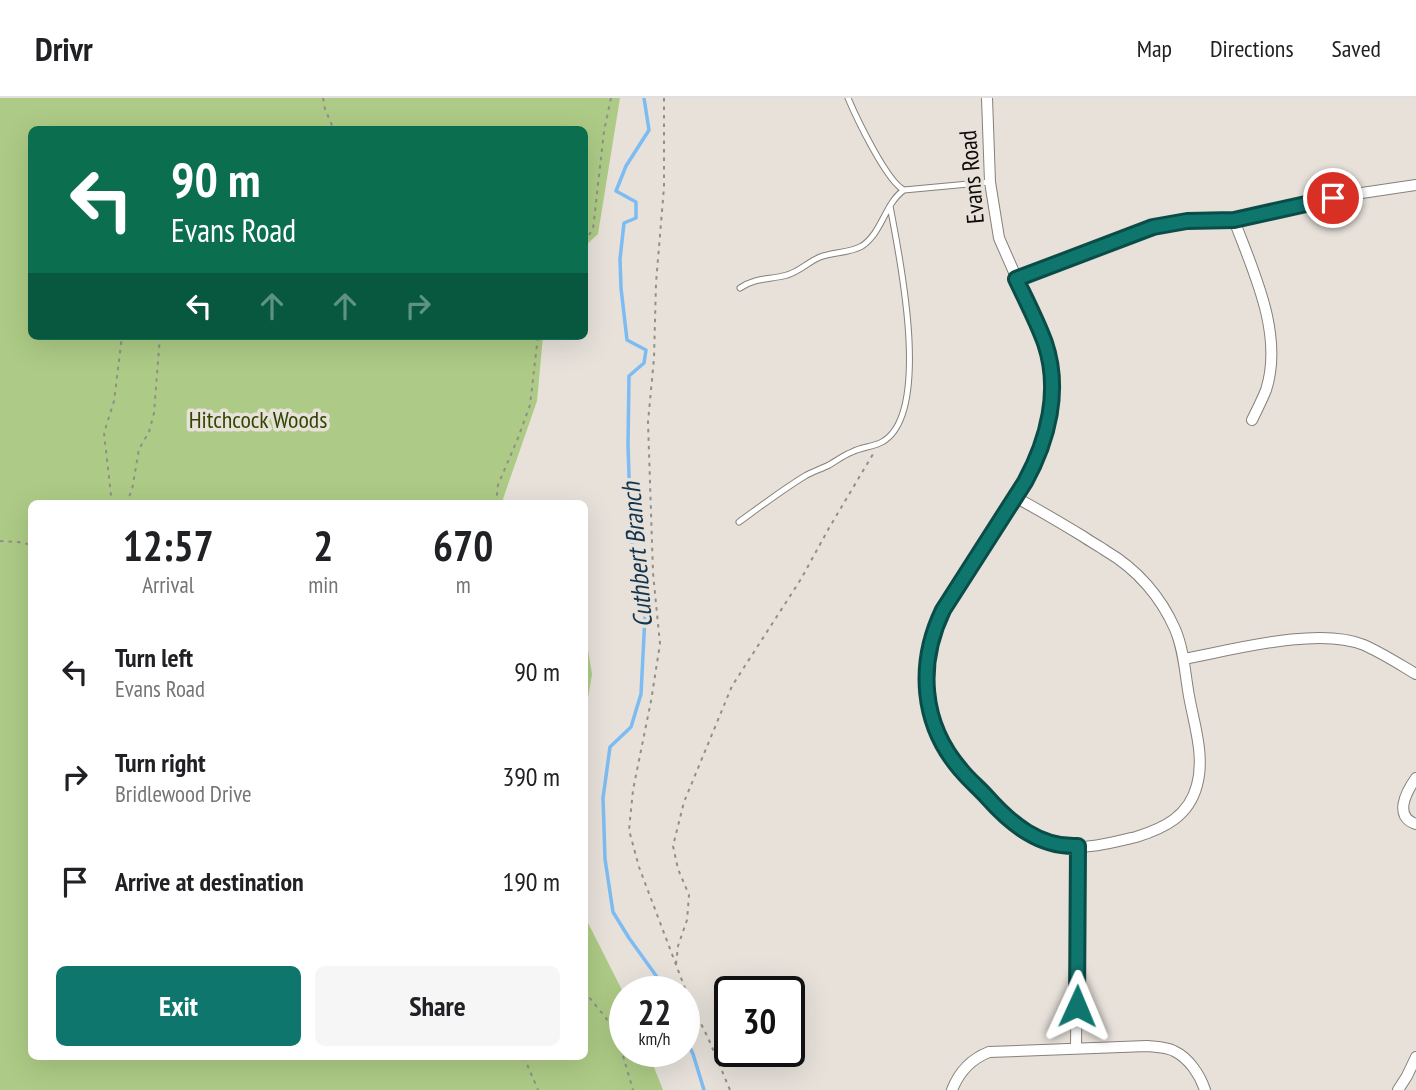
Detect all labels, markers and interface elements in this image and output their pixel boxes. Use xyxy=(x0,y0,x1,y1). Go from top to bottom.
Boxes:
text: Drivr xyxy=(35,27,93,70)
text: Map xyxy=(1137,33,1172,64)
text: Directions xyxy=(1210,33,1294,64)
text: Saved xyxy=(1332,33,1381,64)
street label: Evans Road xyxy=(952,129,991,225)
text: 90 m xyxy=(171,147,260,211)
icon: left xyxy=(56,154,147,245)
pin xyxy=(1303,168,1363,228)
icon: arrive xyxy=(1314,179,1352,217)
text: Evans Road xyxy=(171,209,296,251)
icon: left xyxy=(180,287,218,325)
icon: ahead xyxy=(253,287,291,325)
icon: ahead xyxy=(326,287,364,325)
icon: right xyxy=(399,287,437,325)
park label: Hitchcock Woods xyxy=(189,404,327,435)
water label: Cuthbert Branch xyxy=(614,479,659,629)
text: 12:57 xyxy=(123,518,214,573)
text: 2 xyxy=(313,518,333,573)
text: 670 xyxy=(433,518,493,573)
text: Arrival xyxy=(142,570,194,599)
text: min xyxy=(308,570,338,599)
text: m xyxy=(456,570,471,599)
text: Turn left xyxy=(115,641,193,674)
icon: left xyxy=(56,653,94,691)
text: 90 m xyxy=(514,655,560,688)
text: Evans Road xyxy=(115,674,205,703)
text: Turn right xyxy=(115,746,206,779)
icon: right xyxy=(56,758,94,796)
text: 390 m xyxy=(502,760,560,793)
text: Bridlewood Drive xyxy=(115,779,252,808)
icon: arrive xyxy=(56,863,94,901)
text: Arrive at destination xyxy=(115,865,304,898)
text: 190 m xyxy=(502,865,560,898)
button: Exit xyxy=(56,966,301,1046)
button: Share xyxy=(315,966,560,1046)
position arrow xyxy=(1040,969,1114,1043)
speed limit sign: 30 xyxy=(714,976,805,1067)
text: 22 xyxy=(638,989,671,1035)
text: km/h xyxy=(639,1027,670,1050)

